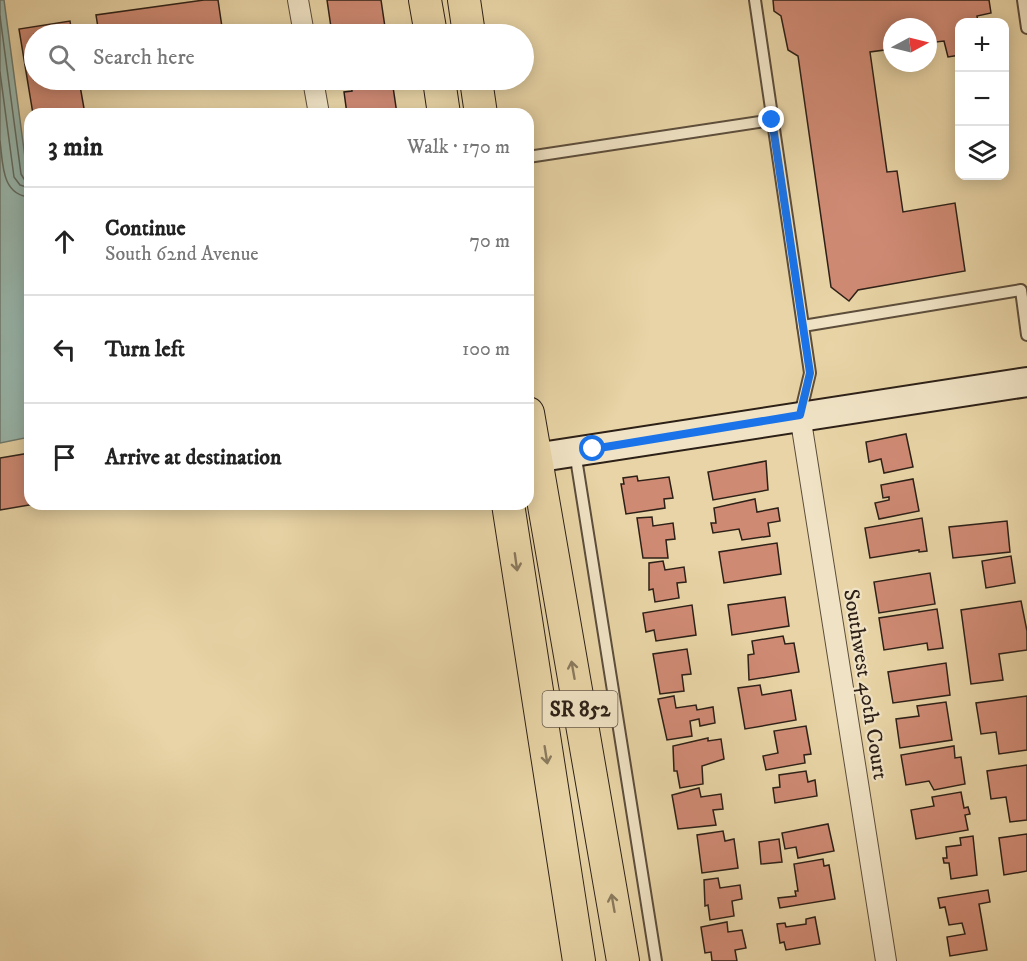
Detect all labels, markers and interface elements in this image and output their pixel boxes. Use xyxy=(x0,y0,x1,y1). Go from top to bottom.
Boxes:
north arrow xyxy=(883,18,937,72)
map controls xyxy=(955,18,1009,180)
button: + xyxy=(955,18,1009,72)
search box xyxy=(24,24,534,90)
icon: search xyxy=(45,41,78,74)
text: Search here xyxy=(93,44,195,71)
button: − xyxy=(955,72,1009,126)
route end xyxy=(758,106,784,132)
button: layers xyxy=(955,126,1009,180)
text: 3 min xyxy=(48,131,103,164)
text: Walk · 170 m xyxy=(407,135,510,160)
text: Continue xyxy=(105,215,186,242)
icon: ahead xyxy=(48,225,81,258)
text: 70 m xyxy=(469,229,510,254)
text: South 62nd Avenue xyxy=(105,242,259,267)
icon: left xyxy=(48,333,81,366)
text: Turn left xyxy=(105,336,185,363)
text: 100 m xyxy=(462,337,510,362)
route start xyxy=(579,435,605,461)
icon: arrive xyxy=(48,441,81,474)
text: Arrive at destination xyxy=(105,444,282,471)
one-way arrow xyxy=(511,551,522,571)
street label: Southwest 40th Court xyxy=(837,587,894,781)
one-way arrow xyxy=(567,660,578,680)
road number: SR 852 xyxy=(542,691,618,727)
one-way arrow xyxy=(541,744,552,764)
one-way arrow xyxy=(608,894,619,914)

